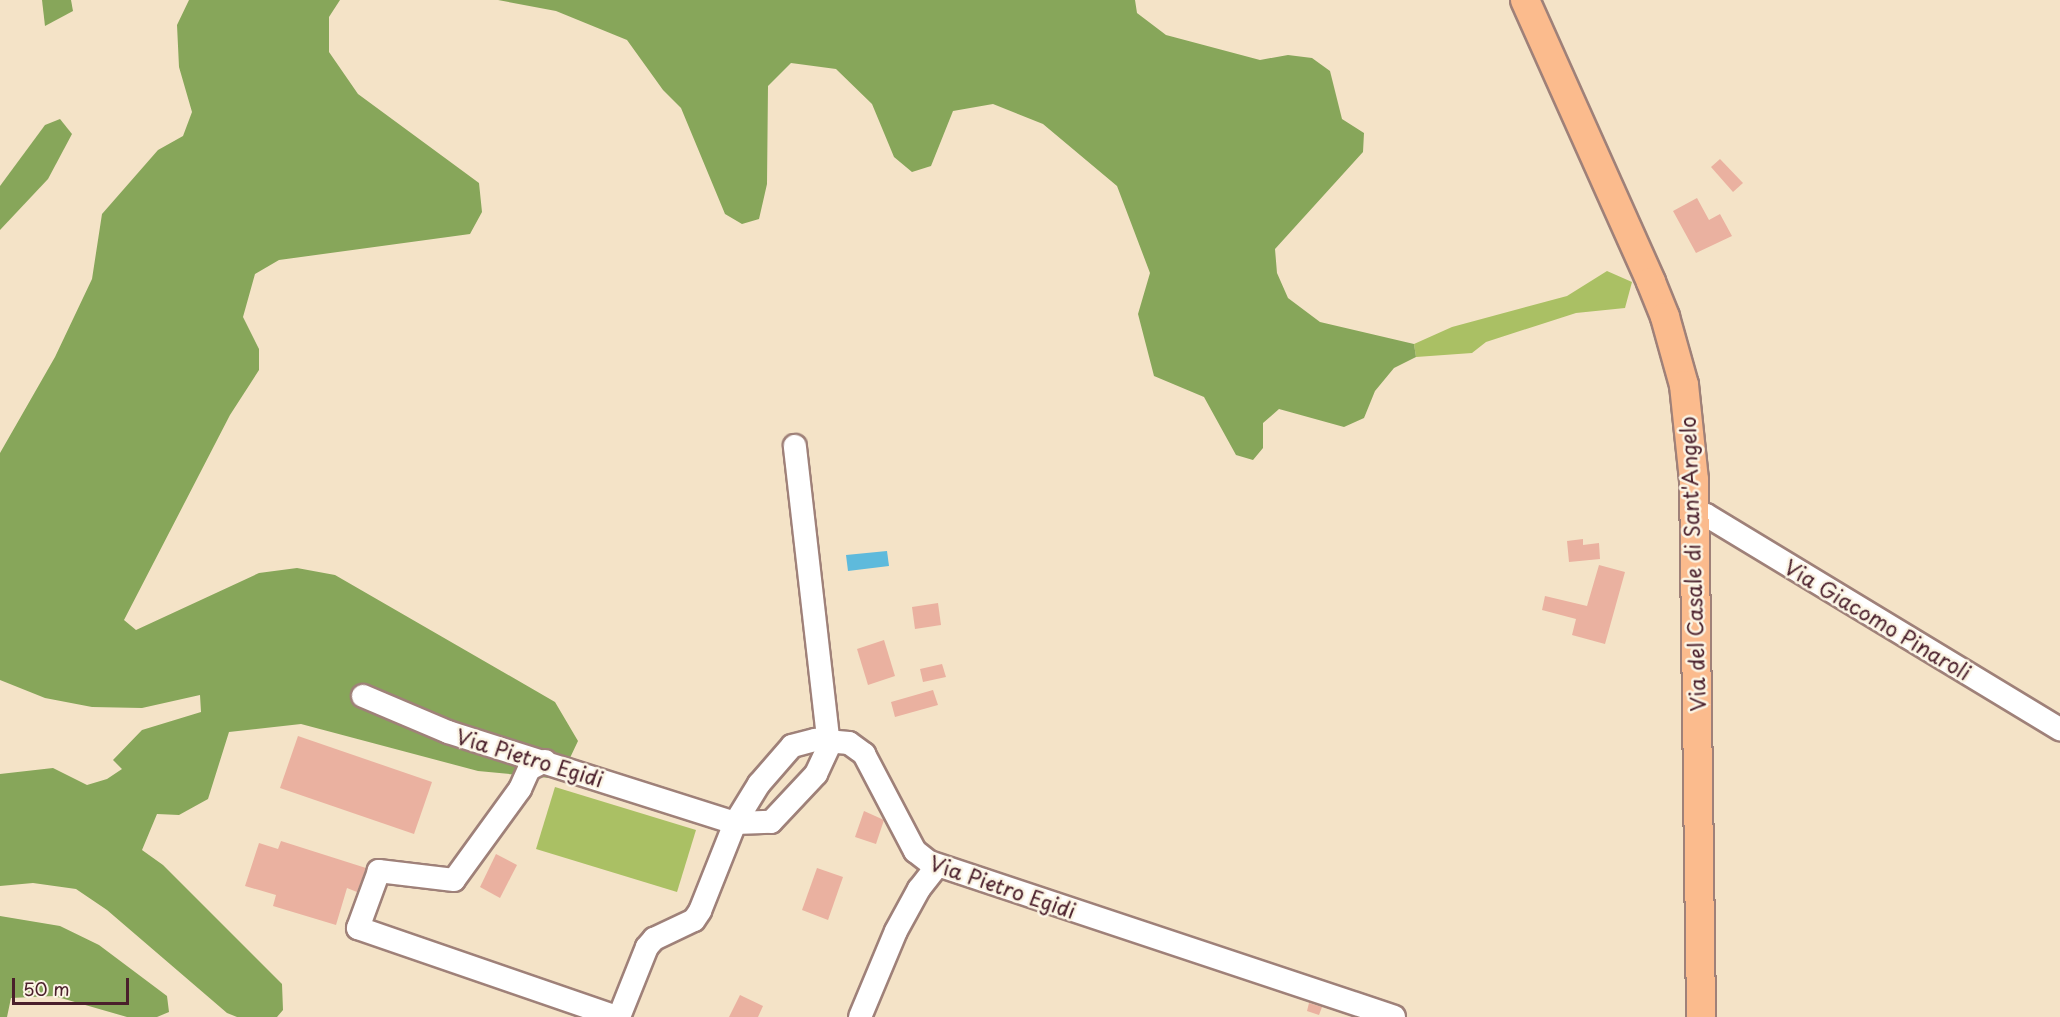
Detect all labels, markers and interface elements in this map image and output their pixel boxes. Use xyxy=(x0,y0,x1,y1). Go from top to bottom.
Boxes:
street label: Via del Casale di Sant'Angelo xyxy=(1674,415,1710,713)
street label: Via Giacomo Pinaroli xyxy=(1780,553,1976,685)
street label: Via Pietro Egidi xyxy=(453,723,607,791)
street label: Via Pietro Egidi xyxy=(927,849,1079,923)
scale bar xyxy=(15,966,132,1004)
text: 50 m xyxy=(23,975,70,1002)

